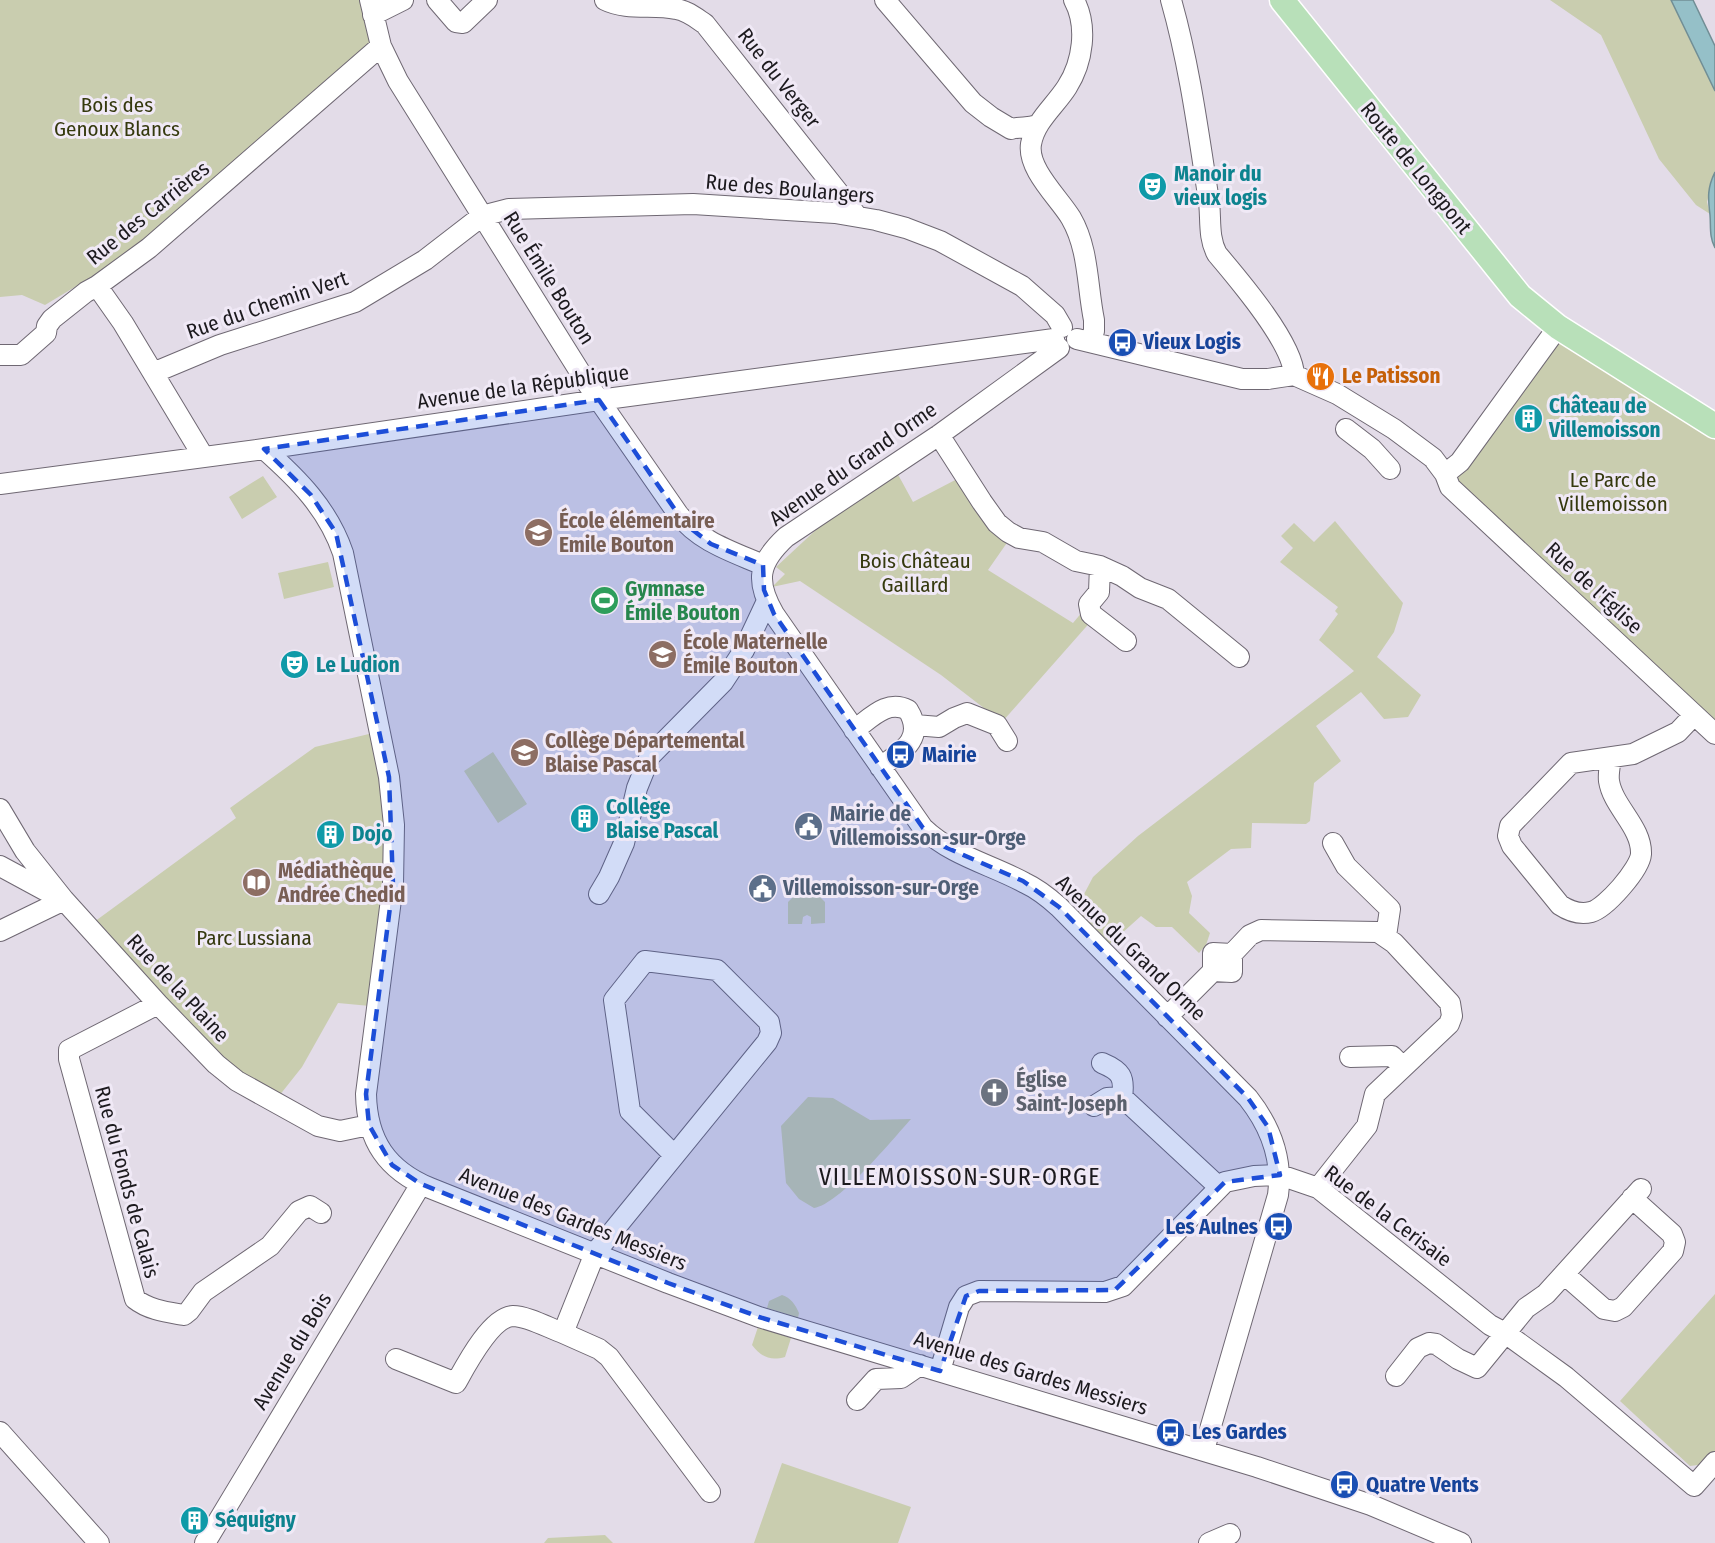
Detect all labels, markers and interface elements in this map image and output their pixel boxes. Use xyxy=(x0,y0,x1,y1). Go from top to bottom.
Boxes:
street label: Rue du Verger xyxy=(732,23,827,134)
park label: Bois des Genoux Blancs xyxy=(54,92,180,142)
street label: Route de Longpont xyxy=(1355,97,1477,239)
street label: Rue des Carrières xyxy=(81,156,215,270)
place label: Manoir du vieux logis xyxy=(1173,161,1267,211)
street label: Rue des Boulangers xyxy=(704,169,876,209)
theatre icon: Manoir du vieux logis xyxy=(1137,170,1169,202)
street label: Rue Émile Bouton xyxy=(498,207,600,349)
street label: Rue du Chemin Vert xyxy=(183,265,351,345)
bus stop icon: Vieux Logis xyxy=(1106,326,1138,358)
place label: Vieux Logis xyxy=(1142,329,1241,355)
street label: Avenue de la République xyxy=(415,359,631,415)
restaurant icon: Le Patisson xyxy=(1305,360,1337,392)
place label: Le Patisson xyxy=(1342,363,1441,389)
place label: Château de Villemoisson xyxy=(1548,393,1661,443)
street label: Avenue du Grand Orme xyxy=(764,396,942,532)
building icon: Château de Villemoisson xyxy=(1512,402,1544,434)
park label: Le Parc de Villemoisson xyxy=(1558,467,1668,517)
place label: École élémentaire Emile Bouton xyxy=(559,507,715,558)
school or university icon: École élémentaire Emile Bouton xyxy=(522,517,554,549)
street label: Rue de l'Église xyxy=(1540,536,1648,640)
park label: Bois Château Gaillard xyxy=(859,548,971,598)
place label: Gymnase Émile Bouton xyxy=(625,576,740,626)
sports icon: Gymnase Émile Bouton xyxy=(588,585,620,617)
place label: École Maternelle Émile Bouton xyxy=(683,628,828,679)
school or university icon: École Maternelle Émile Bouton xyxy=(646,638,678,670)
theatre icon: Le Ludion xyxy=(279,649,311,681)
place label: Le Ludion xyxy=(316,652,400,678)
place label: Collège Départemental Blaise Pascal xyxy=(545,728,745,778)
school or university icon: Collège Départemental Blaise Pascal xyxy=(508,737,540,769)
bus stop icon: Mairie xyxy=(885,739,917,771)
place label: Mairie xyxy=(922,742,977,768)
place label: Collège Blaise Pascal xyxy=(606,794,719,844)
place label: Mairie de Villemoisson-sur-Orge xyxy=(829,801,1026,851)
building icon: Collège Blaise Pascal xyxy=(569,803,601,835)
public building icon: Mairie de Villemoisson-sur-Orge xyxy=(793,810,825,842)
building icon: Dojo xyxy=(315,818,347,850)
place label: Dojo xyxy=(352,821,392,847)
place label: Médiathèque Andrée Chedid xyxy=(277,858,405,908)
library icon: Médiathèque Andrée Chedid xyxy=(241,867,273,899)
street label: Avenue du Grand Orme xyxy=(1051,870,1211,1026)
public building icon: Villemoisson-sur-Orge xyxy=(746,872,778,904)
place label: Villemoisson-sur-Orge xyxy=(782,875,979,901)
park label: Parc Lussiana xyxy=(196,925,312,951)
street label: Rue de la Plaine xyxy=(121,929,235,1047)
place label: Église Saint-Joseph xyxy=(1016,1066,1128,1117)
church icon: Église Saint-Joseph xyxy=(979,1076,1011,1108)
street label: Rue du Fonds de Calais xyxy=(89,1083,165,1281)
street label: Rue de la Cerisaie xyxy=(1319,1160,1457,1272)
street label: Avenue des Gardes Messiers xyxy=(456,1161,690,1277)
district label: VILLEMOISSON-SUR-ORGE xyxy=(819,1163,1101,1191)
bus stop icon: Les Aulnes xyxy=(1263,1211,1295,1243)
place label: Les Aulnes xyxy=(1166,1214,1258,1240)
street label: Avenue du Bois xyxy=(247,1288,337,1414)
street label: Avenue des Gardes Messiers xyxy=(911,1325,1151,1421)
bus stop icon: Les Gardes xyxy=(1155,1416,1187,1448)
place label: Les Gardes xyxy=(1192,1419,1287,1445)
bus stop icon: Quatre Vents xyxy=(1329,1469,1361,1501)
place label: Quatre Vents xyxy=(1366,1472,1479,1498)
building icon: Séquigny xyxy=(178,1504,210,1536)
place label: Séquigny xyxy=(215,1507,297,1533)

